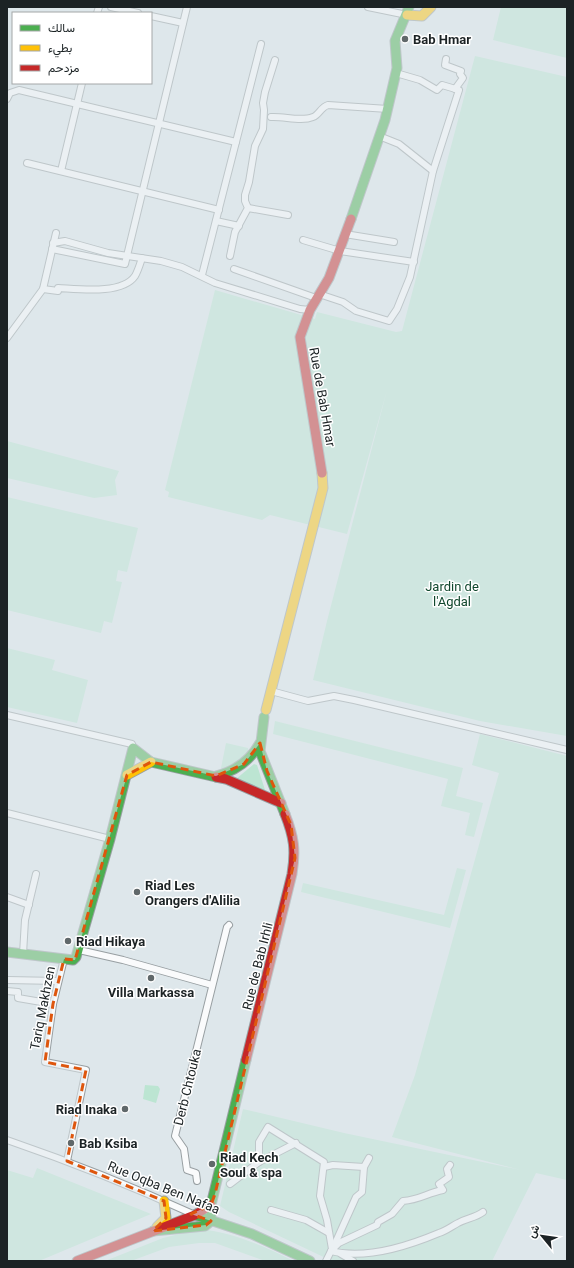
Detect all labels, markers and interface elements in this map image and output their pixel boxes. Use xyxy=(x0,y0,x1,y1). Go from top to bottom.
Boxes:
legend xyxy=(12,12,152,84)
text: سالك xyxy=(48,21,75,35)
place label: Bab Hmar xyxy=(413,32,471,47)
marker: Bab Hmar xyxy=(400,34,410,44)
text: بطيء xyxy=(48,41,72,58)
text: مزدحم xyxy=(48,61,79,76)
street label: Rue de Bab Hmar xyxy=(306,346,339,449)
park label: Jardin de l'Agdal xyxy=(425,579,479,609)
place label: Riad Les Orangers d'Alilia xyxy=(145,878,240,908)
marker: Riad Les Orangers d'Alilia xyxy=(132,887,142,897)
street label: Rue de Bab Irhli xyxy=(239,921,276,1012)
place label: Riad Hikaya xyxy=(76,934,145,949)
marker: Riad Hikaya xyxy=(63,936,73,946)
street label: Tariq Makhzen xyxy=(27,965,58,1051)
marker: Villa Markassa xyxy=(146,973,156,983)
place label: Villa Markassa xyxy=(108,985,194,1000)
street label: Derb Chtouka xyxy=(171,1047,204,1127)
place label: Riad Inaka xyxy=(56,1102,117,1117)
marker: Riad Inaka xyxy=(120,1104,130,1114)
place label: Bab Ksiba xyxy=(79,1136,137,1151)
marker: Bab Ksiba xyxy=(66,1138,76,1148)
place label: Riad Kech Soul & spa xyxy=(220,1150,282,1180)
street label: Rue Oqba Ben Nafaa xyxy=(106,1158,222,1217)
marker: Riad Kech Soul & spa xyxy=(207,1159,217,1169)
north arrow xyxy=(522,1216,562,1256)
text: ش xyxy=(525,1222,543,1240)

